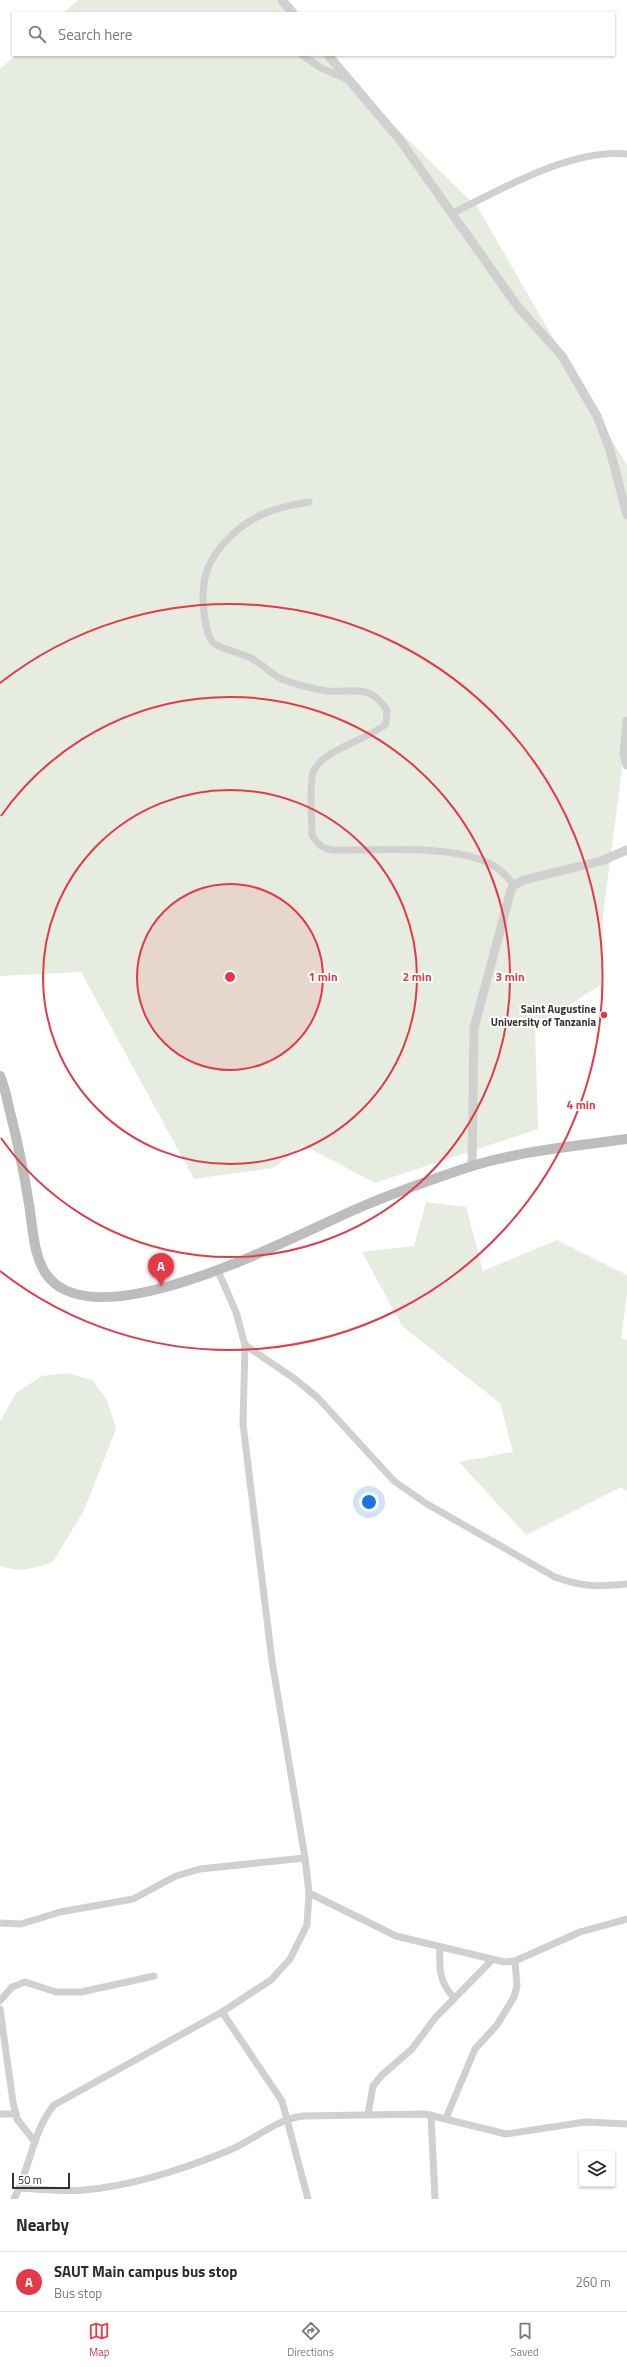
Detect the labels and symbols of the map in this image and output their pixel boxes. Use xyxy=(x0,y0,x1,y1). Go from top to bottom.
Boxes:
text: 1 min xyxy=(308,967,338,986)
text: 2 min xyxy=(402,967,432,986)
text: 3 min xyxy=(495,967,525,986)
centre of rings xyxy=(223,970,237,984)
place label: Saint Augustine University of Tanzania xyxy=(491,1001,596,1030)
marker: Saint Augustine University of Tanzania xyxy=(599,1010,609,1020)
text: 4 min xyxy=(566,1095,596,1114)
pin: A xyxy=(148,1253,174,1286)
your location xyxy=(359,1492,379,1512)
scale bar xyxy=(12,2171,70,2190)

